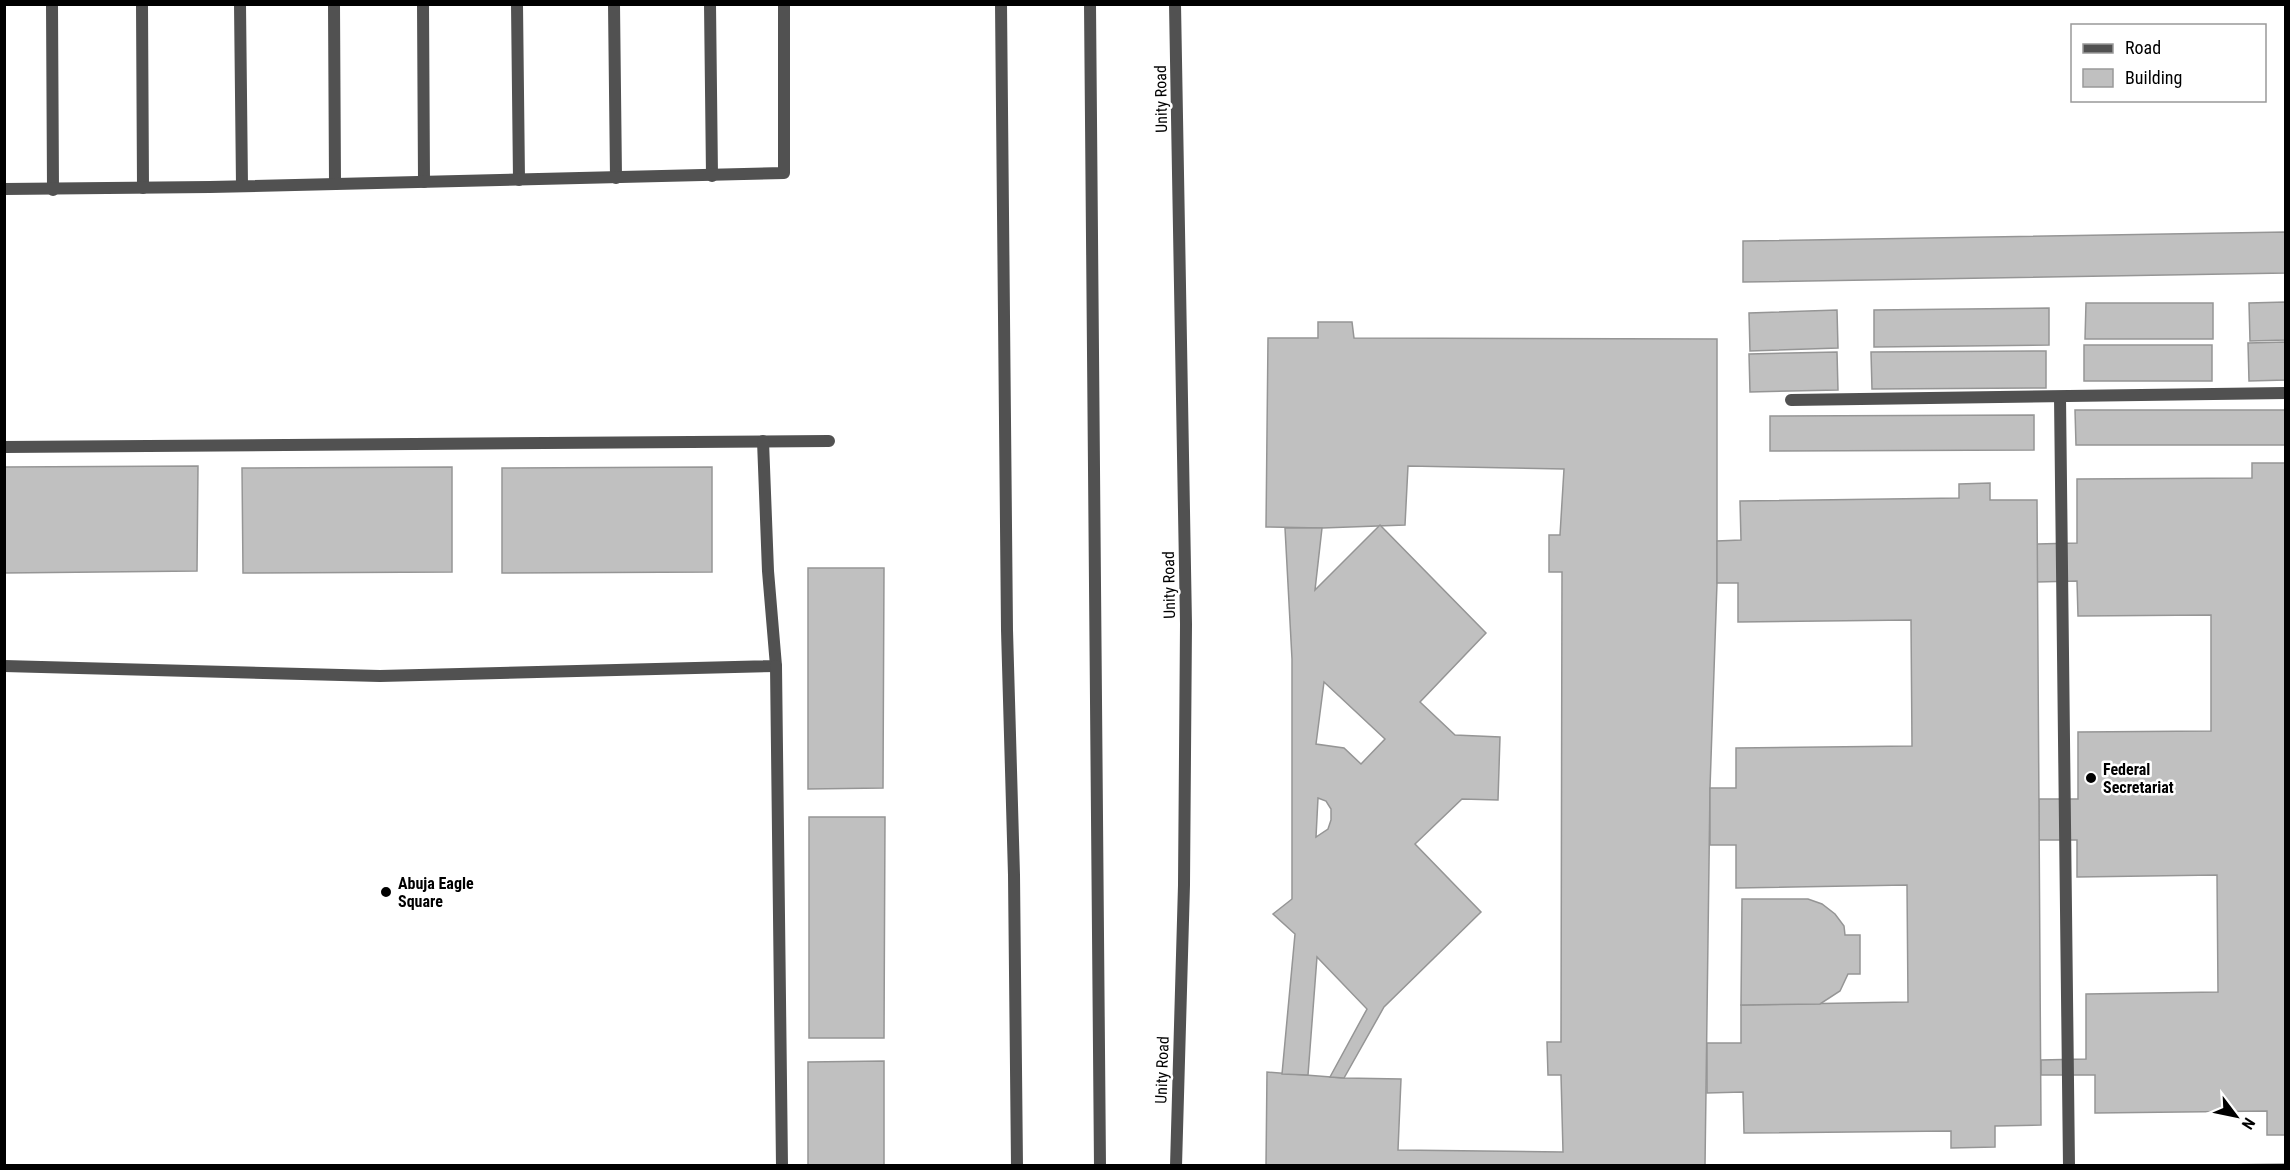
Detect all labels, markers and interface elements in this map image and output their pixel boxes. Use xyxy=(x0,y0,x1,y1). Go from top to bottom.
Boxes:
legend xyxy=(2071,24,2266,102)
text: Road xyxy=(2125,37,2161,58)
street label: Unity Road xyxy=(1151,65,1171,133)
text: Building xyxy=(2125,67,2182,88)
street label: Unity Road xyxy=(1159,551,1179,619)
place label: Federal Secretariat xyxy=(2103,760,2174,797)
marker: Federal Secretariat xyxy=(2084,771,2098,785)
place label: Abuja Eagle Square xyxy=(398,874,474,911)
marker: Abuja Eagle Square xyxy=(379,885,393,899)
street label: Unity Road xyxy=(1151,1036,1173,1104)
north arrow xyxy=(2206,1086,2266,1146)
text: N xyxy=(2238,1114,2259,1133)

